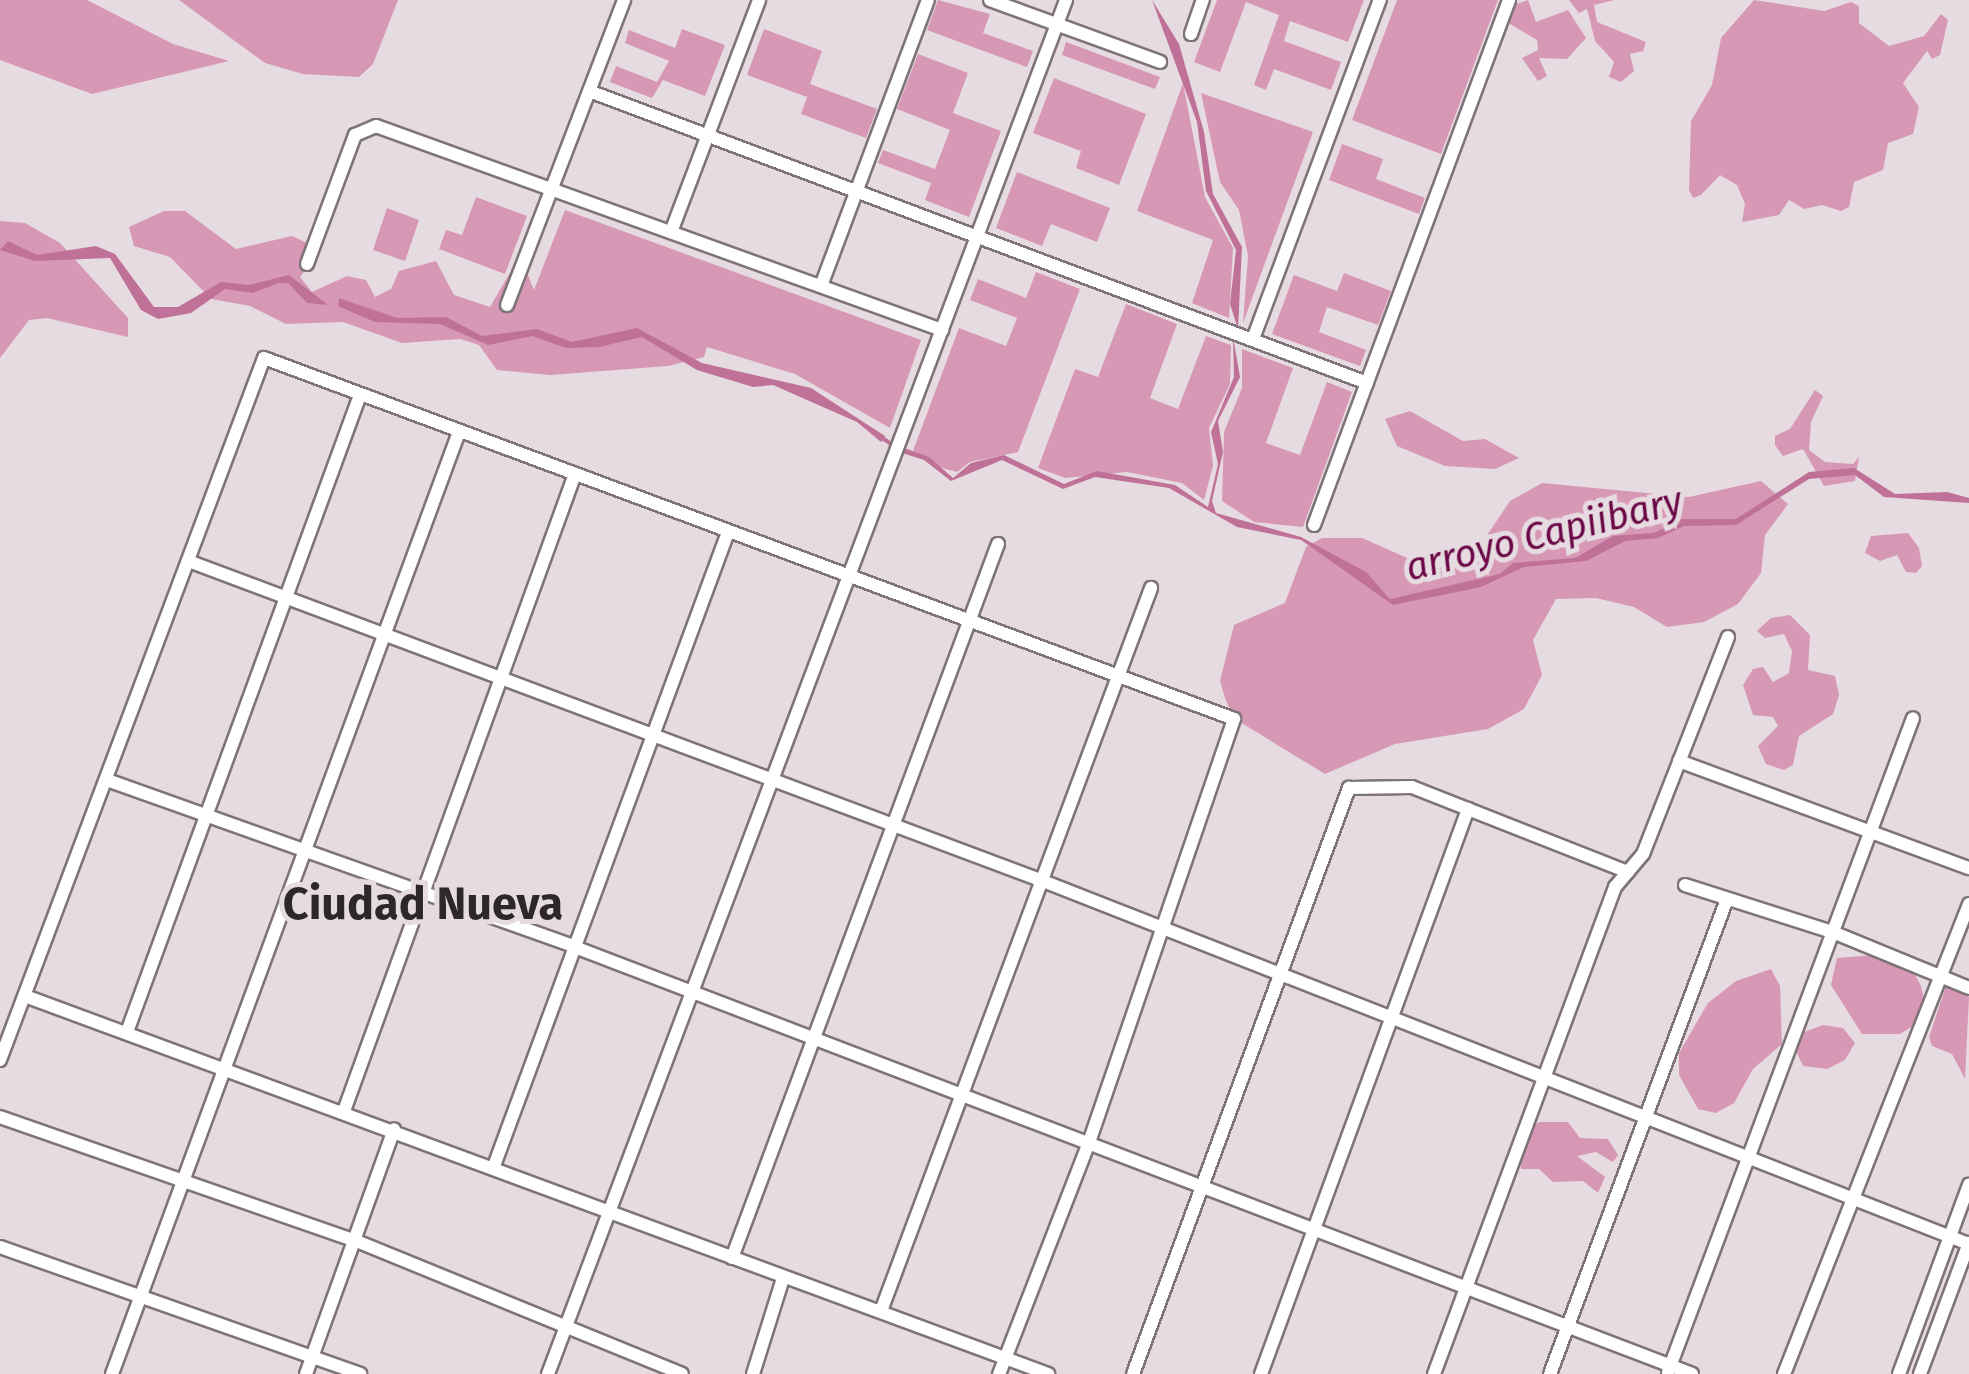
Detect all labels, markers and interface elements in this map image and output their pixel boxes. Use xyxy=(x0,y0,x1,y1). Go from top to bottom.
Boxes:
water label: arroyo Capiibary xyxy=(1401,479,1687,591)
district label: Ciudad Nueva xyxy=(283,878,563,932)

